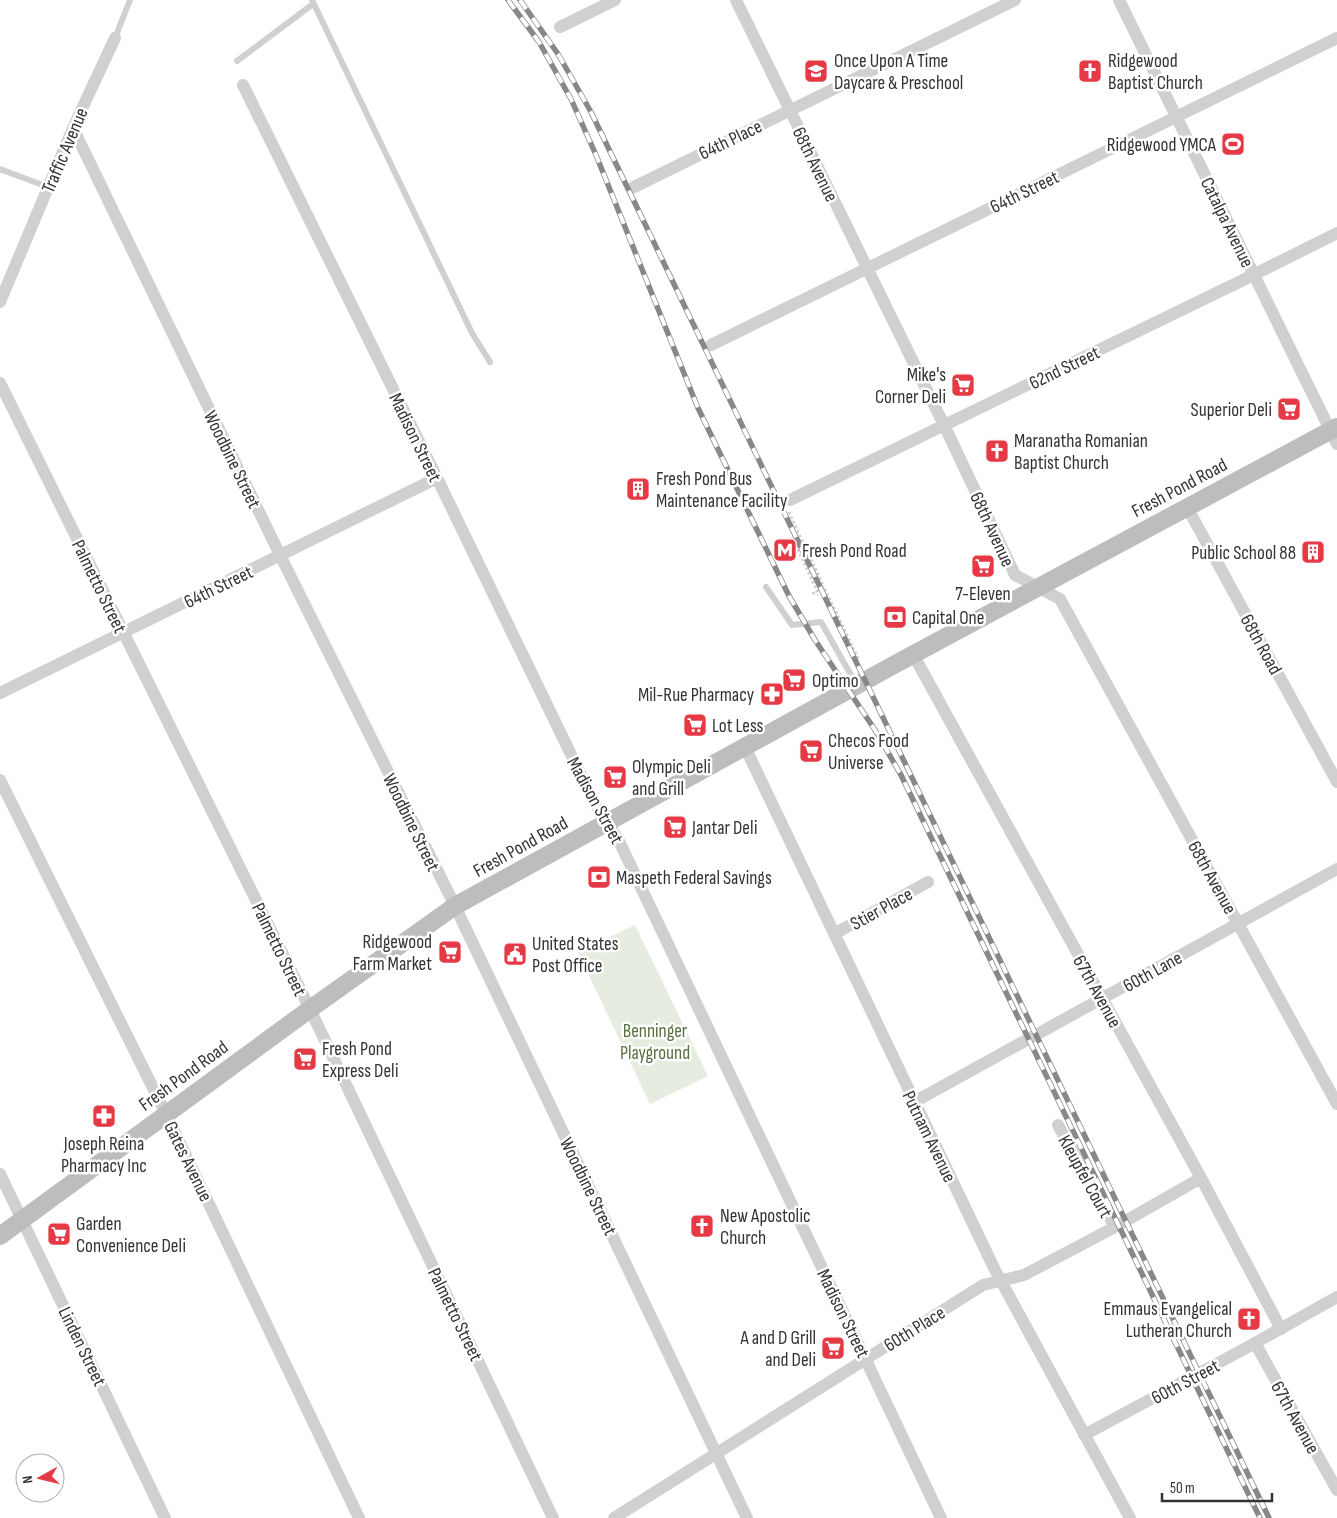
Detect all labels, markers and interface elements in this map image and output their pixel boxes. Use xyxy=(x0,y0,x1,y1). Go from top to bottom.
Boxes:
place label: Once Upon A Time Daycare & Preschool xyxy=(834,50,963,95)
place label: Ridgewood Baptist Church xyxy=(1108,50,1203,95)
school or university icon: Once Upon A Time Daycare & Preschool xyxy=(803,58,829,84)
church icon: Ridgewood Baptist Church xyxy=(1077,58,1103,84)
street label: Traffic Avenue xyxy=(37,105,94,197)
street label: 64th Place xyxy=(695,115,766,165)
street label: 68th Avenue xyxy=(787,124,843,206)
sports icon: Ridgewood YMCA xyxy=(1220,131,1246,157)
place label: Ridgewood YMCA xyxy=(1107,134,1217,157)
street label: 64th Street xyxy=(987,166,1063,219)
street label: Catalpa Avenue xyxy=(1195,174,1258,271)
street label: 62nd Street xyxy=(1026,341,1104,395)
place label: Mike's Corner Deli xyxy=(875,364,946,409)
supermarket icon: Mike's Corner Deli xyxy=(950,372,976,398)
street label: Madison Street xyxy=(383,389,446,486)
supermarket icon: Superior Deli xyxy=(1276,396,1302,422)
place label: Superior Deli xyxy=(1191,399,1272,422)
street label: Woodbine Street xyxy=(198,407,265,513)
place label: Maranatha Romanian Baptist Church xyxy=(1014,430,1148,475)
church icon: Maranatha Romanian Baptist Church xyxy=(984,438,1010,464)
street label: Fresh Pond Road xyxy=(1128,454,1231,523)
place label: Fresh Pond Bus Maintenance Facility xyxy=(656,468,788,513)
building icon: Fresh Pond Bus Maintenance Facility xyxy=(625,476,651,502)
street label: 68th Avenue xyxy=(964,488,1019,571)
street label: Palmetto Street xyxy=(66,536,131,637)
metro station icon: Fresh Pond Road xyxy=(772,537,798,563)
building icon: Public School 88 xyxy=(1300,539,1326,565)
place label: Fresh Pond Road xyxy=(802,540,907,563)
place label: Public School 88 xyxy=(1191,542,1296,565)
supermarket icon: 7-Eleven xyxy=(970,553,996,579)
street label: 64th Street xyxy=(181,561,257,614)
place label: 7-Eleven xyxy=(955,583,1011,606)
bank icon: Capital One xyxy=(882,604,908,630)
place label: Capital One xyxy=(912,607,984,630)
street label: 68th Road xyxy=(1235,611,1287,679)
supermarket icon: Optimo xyxy=(781,667,807,693)
place label: Optimo xyxy=(812,670,859,693)
pharmacy icon: Mil-Rue Pharmacy xyxy=(759,681,785,707)
place label: Mil-Rue Pharmacy xyxy=(638,684,755,707)
supermarket icon: Lot Less xyxy=(682,712,708,738)
place label: Lot Less xyxy=(712,715,764,738)
place label: Checos Food Universe xyxy=(828,730,909,775)
supermarket icon: Checos Food Universe xyxy=(798,738,824,764)
street label: Madison Street xyxy=(561,753,628,848)
place label: Olympic Deli and Grill xyxy=(632,756,711,801)
supermarket icon: Olympic Deli and Grill xyxy=(602,764,628,790)
street label: Woodbine Street xyxy=(377,770,444,876)
street label: Fresh Pond Road xyxy=(469,812,572,883)
supermarket icon: Jantar Deli xyxy=(662,814,688,840)
place label: Jantar Deli xyxy=(691,817,757,840)
street label: 68th Avenue xyxy=(1182,837,1241,918)
bank icon: Maspeth Federal Savings xyxy=(586,864,612,890)
place label: Maspeth Federal Savings xyxy=(616,867,772,890)
street label: Stier Place xyxy=(847,883,917,936)
street label: Palmetto Street xyxy=(246,899,311,1000)
place label: Ridgewood Farm Market xyxy=(353,931,432,976)
place label: United States Post Office xyxy=(532,933,619,978)
supermarket icon: Ridgewood Farm Market xyxy=(437,939,463,965)
public building icon: United States Post Office xyxy=(502,941,528,967)
street label: 60th Lane xyxy=(1119,947,1186,998)
street label: 67th Avenue xyxy=(1067,951,1126,1032)
park label: Benninger Playground xyxy=(620,1020,690,1065)
street label: Fresh Pond Road xyxy=(135,1036,233,1116)
place label: Fresh Pond Express Deli xyxy=(322,1038,399,1083)
supermarket icon: Fresh Pond Express Deli xyxy=(292,1046,318,1072)
street label: Putnam Avenue xyxy=(897,1087,961,1186)
pharmacy icon: Joseph Reina Pharmacy Inc xyxy=(91,1103,117,1129)
street label: Gates Avenue xyxy=(158,1118,217,1205)
street label: Kleupfel Court xyxy=(1053,1131,1117,1222)
place label: Joseph Reina Pharmacy Inc xyxy=(61,1133,147,1178)
street label: Woodbine Street xyxy=(554,1134,621,1240)
place label: New Apostolic Church xyxy=(720,1205,811,1250)
place label: Garden Convenience Deli xyxy=(76,1213,186,1258)
church icon: New Apostolic Church xyxy=(689,1213,715,1239)
supermarket icon: Garden Convenience Deli xyxy=(46,1221,72,1247)
street label: Palmetto Street xyxy=(422,1264,487,1365)
street label: Madison Street xyxy=(811,1265,874,1362)
place label: Emmaus Evangelical Lutheran Church xyxy=(1104,1298,1232,1343)
street label: 60th Place xyxy=(880,1302,950,1357)
street label: Linden Street xyxy=(53,1303,111,1390)
church icon: Emmaus Evangelical Lutheran Church xyxy=(1236,1306,1262,1332)
place label: A and D Grill and Deli xyxy=(740,1327,816,1372)
supermarket icon: A and D Grill and Deli xyxy=(820,1335,846,1361)
street label: 60th Street xyxy=(1148,1355,1224,1410)
street label: 67th Avenue xyxy=(1265,1377,1324,1458)
north arrow xyxy=(15,1453,65,1503)
scale bar xyxy=(1162,1470,1272,1502)
text: N xyxy=(19,1475,37,1485)
text: 50 m xyxy=(1170,1479,1195,1498)

